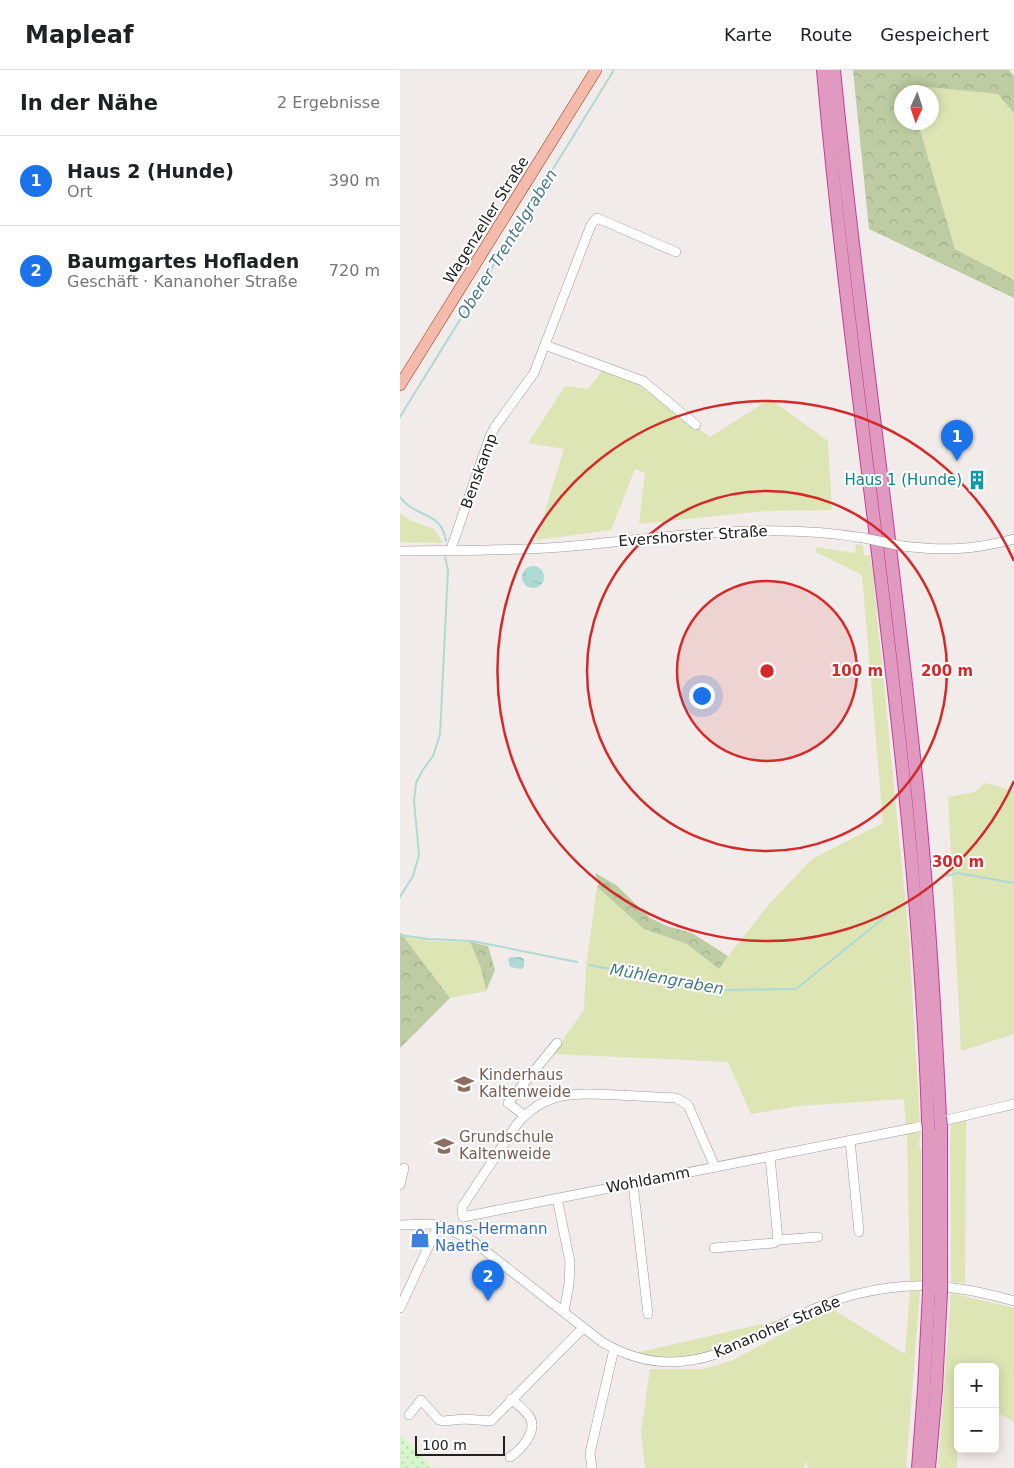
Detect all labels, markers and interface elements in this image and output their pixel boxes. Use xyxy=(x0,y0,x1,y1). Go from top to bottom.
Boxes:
text: Mapleaf xyxy=(25,21,133,49)
text: Karte xyxy=(724,24,772,45)
text: Route xyxy=(800,24,852,45)
text: Gespeichert xyxy=(880,24,989,45)
north arrow xyxy=(894,85,939,130)
text: In der Nähe xyxy=(20,91,158,115)
text: 2 Ergebnisse xyxy=(277,93,380,112)
street label: Wagenzeller Straße xyxy=(440,153,532,287)
text: Haus 2 (Hunde) xyxy=(67,160,234,182)
water label: Oberer Trentelgraben xyxy=(453,166,561,322)
text: 1 xyxy=(30,171,42,190)
text: 390 m xyxy=(329,171,380,190)
text: Ort xyxy=(67,182,92,201)
text: Baumgartes Hofladen xyxy=(67,250,299,272)
text: 2 xyxy=(30,261,42,280)
text: 720 m xyxy=(329,261,380,280)
text: Geschäft · Kananoher Straße xyxy=(67,272,297,291)
pin: 1 xyxy=(941,420,973,461)
street label: Benskamp xyxy=(457,431,501,511)
building icon: Haus 1 (Hunde) xyxy=(966,469,988,491)
place label: Haus 1 (Hunde) xyxy=(844,471,962,489)
street label: Evershorster Straße xyxy=(618,522,768,550)
centre of rings xyxy=(758,662,776,680)
text: 100 m xyxy=(831,662,883,680)
text: 200 m xyxy=(921,662,973,680)
your location xyxy=(689,683,715,709)
text: 300 m xyxy=(932,853,984,871)
water label: Mühlengraben xyxy=(609,960,725,998)
place label: Kinderhaus Kaltenweide xyxy=(479,1066,571,1101)
school or university icon: Kinderhaus Kaltenweide xyxy=(453,1073,475,1095)
place label: Grundschule Kaltenweide xyxy=(459,1128,554,1163)
school or university icon: Grundschule Kaltenweide xyxy=(433,1135,455,1157)
street label: Wohldamm xyxy=(605,1163,691,1197)
place label: Hans-Hermann Naethe xyxy=(435,1220,547,1255)
shop icon: Hans-Hermann Naethe xyxy=(409,1227,431,1249)
pin: 2 xyxy=(472,1260,504,1301)
street label: Kananoher Straße xyxy=(711,1292,843,1362)
map controls xyxy=(954,1363,999,1453)
button: + xyxy=(954,1363,999,1408)
button: − xyxy=(954,1408,999,1453)
scale bar xyxy=(415,1433,505,1456)
text: 100 m xyxy=(422,1437,467,1453)

